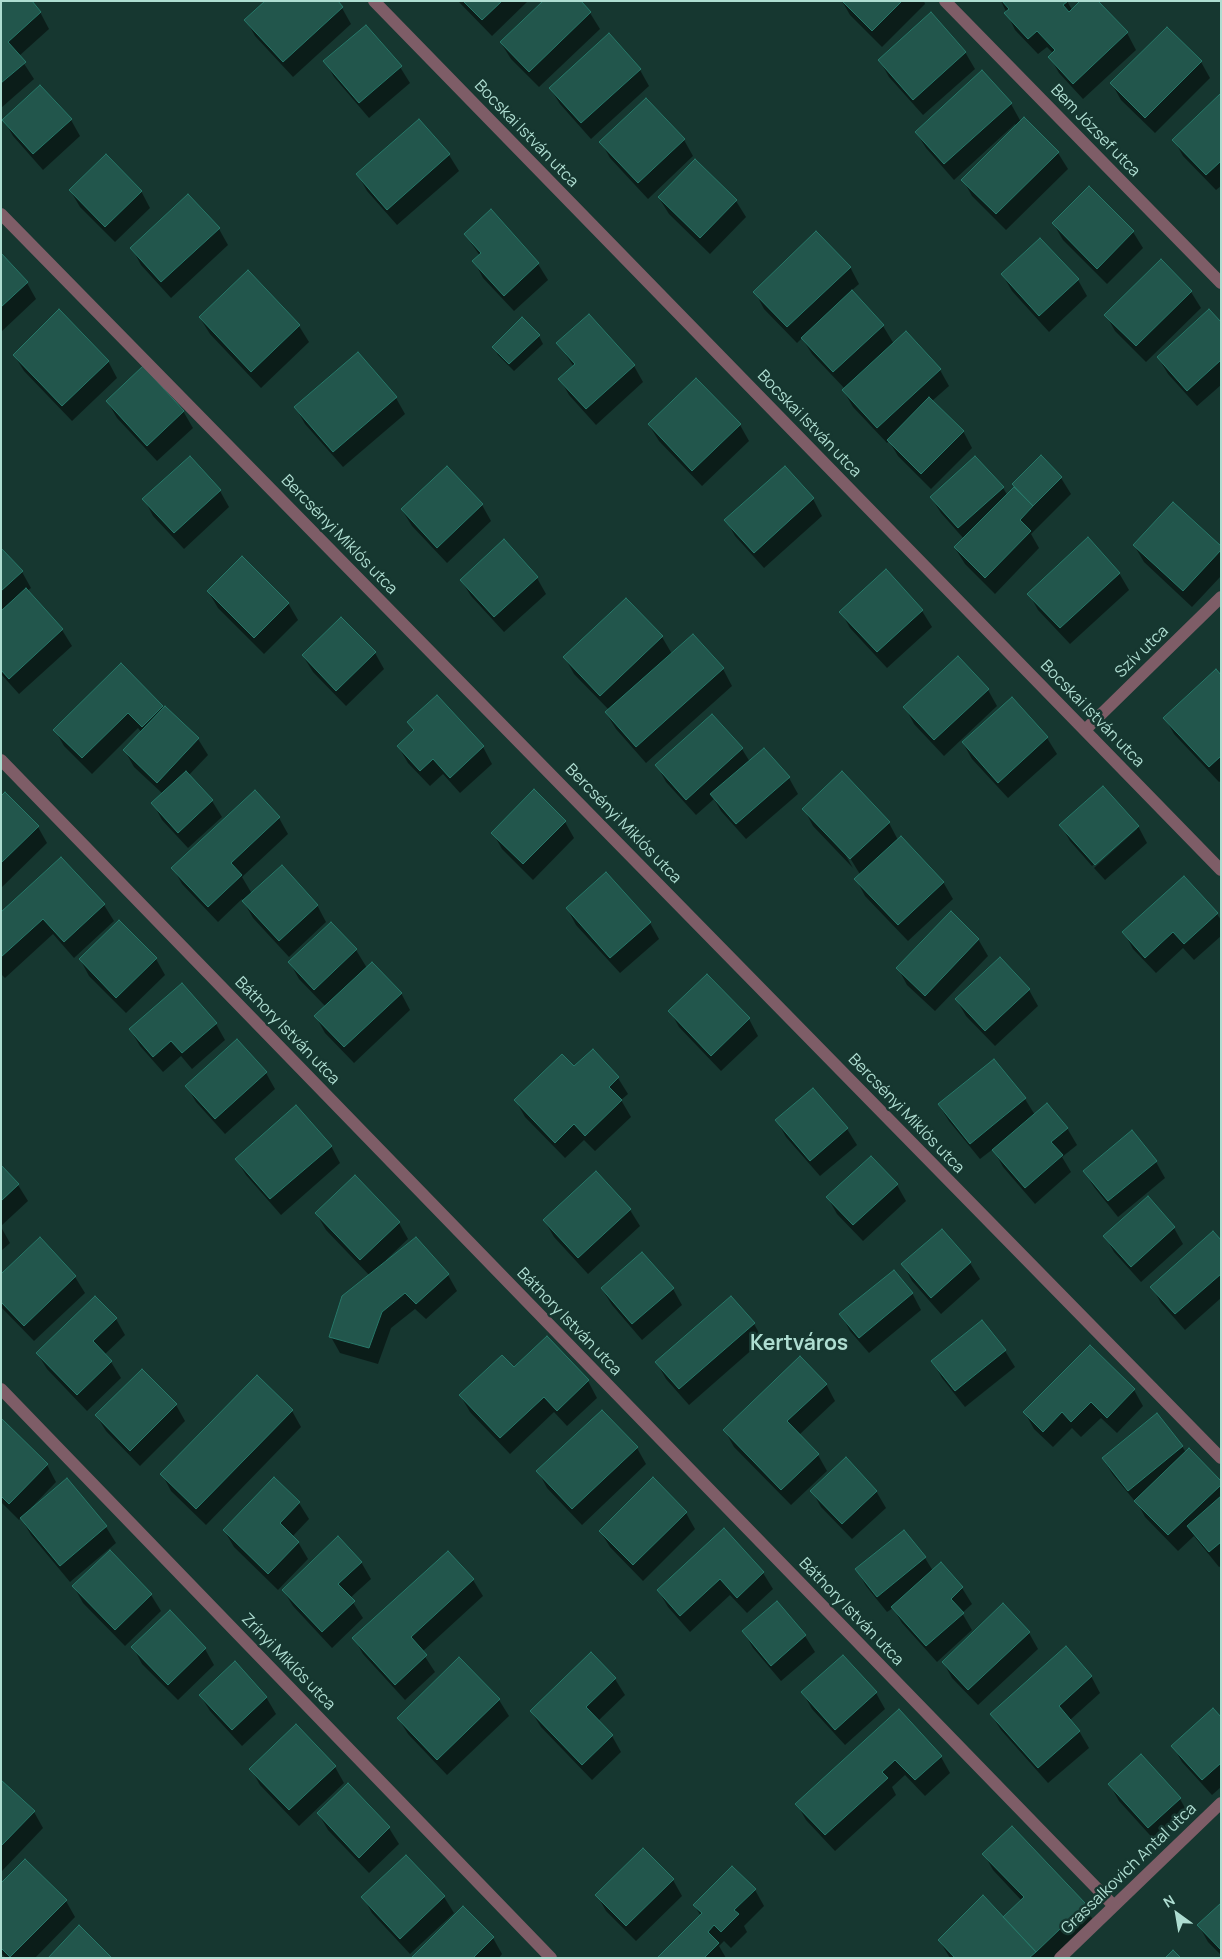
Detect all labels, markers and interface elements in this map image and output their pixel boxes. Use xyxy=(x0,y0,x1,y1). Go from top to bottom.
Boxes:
street label: Bocskai István utca xyxy=(470,76,582,192)
street label: Bem József utca xyxy=(1046,81,1144,181)
street label: Bocskai István utca xyxy=(753,366,865,482)
street label: Bercsényi Miklós utca xyxy=(277,471,401,599)
street label: Szív utca xyxy=(1111,622,1173,682)
street label: Bocskai István utca xyxy=(1036,656,1148,772)
street label: Bercsényi Miklós utca xyxy=(561,760,685,888)
street label: Báthory István utca xyxy=(231,973,343,1089)
street label: Bercsényi Miklós utca xyxy=(844,1050,968,1178)
street label: Báthory István utca xyxy=(513,1264,625,1380)
district label: Kertváros xyxy=(750,1331,848,1357)
street label: Báthory István utca xyxy=(795,1554,907,1670)
street label: Zrínyi Miklós utca xyxy=(237,1610,339,1714)
street label: Grassalkovich Antal utca xyxy=(1057,1799,1201,1939)
north arrow xyxy=(1152,1889,1202,1939)
text: N xyxy=(1159,1890,1178,1912)

